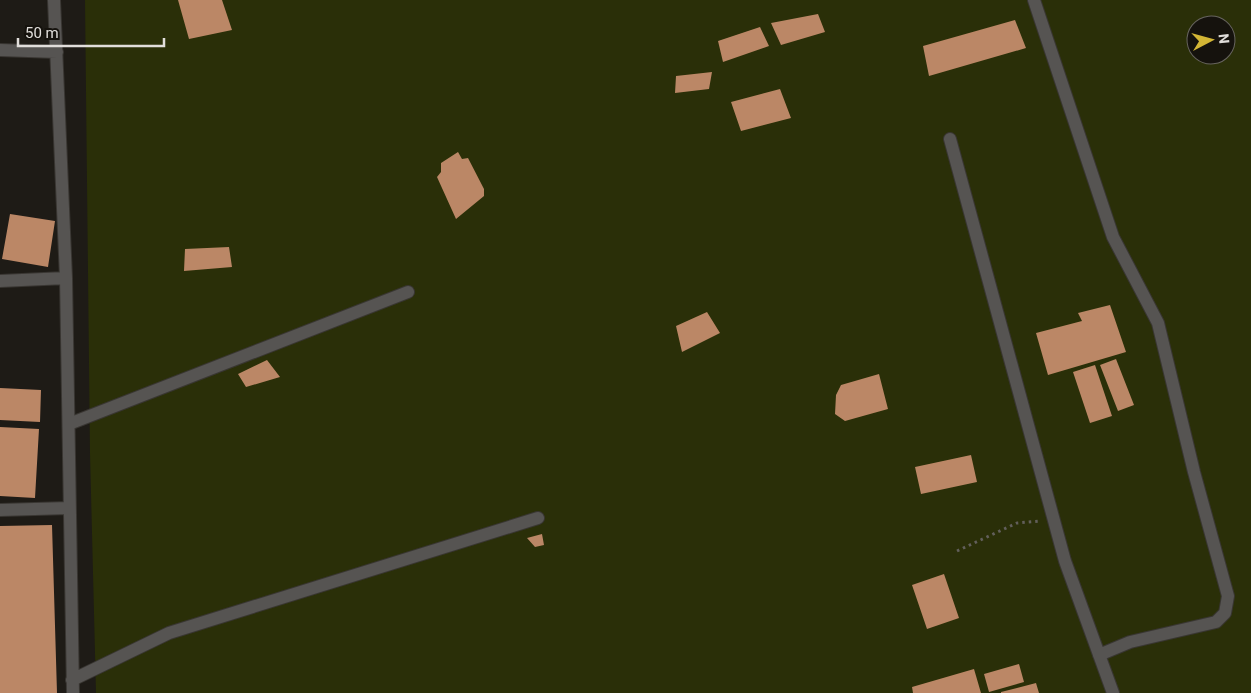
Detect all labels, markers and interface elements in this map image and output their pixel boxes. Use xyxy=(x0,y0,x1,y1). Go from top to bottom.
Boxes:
scale bar xyxy=(18,15,164,47)
north arrow xyxy=(1186,15,1236,65)
text: 50 m xyxy=(25,24,59,42)
text: N xyxy=(1215,33,1232,44)

